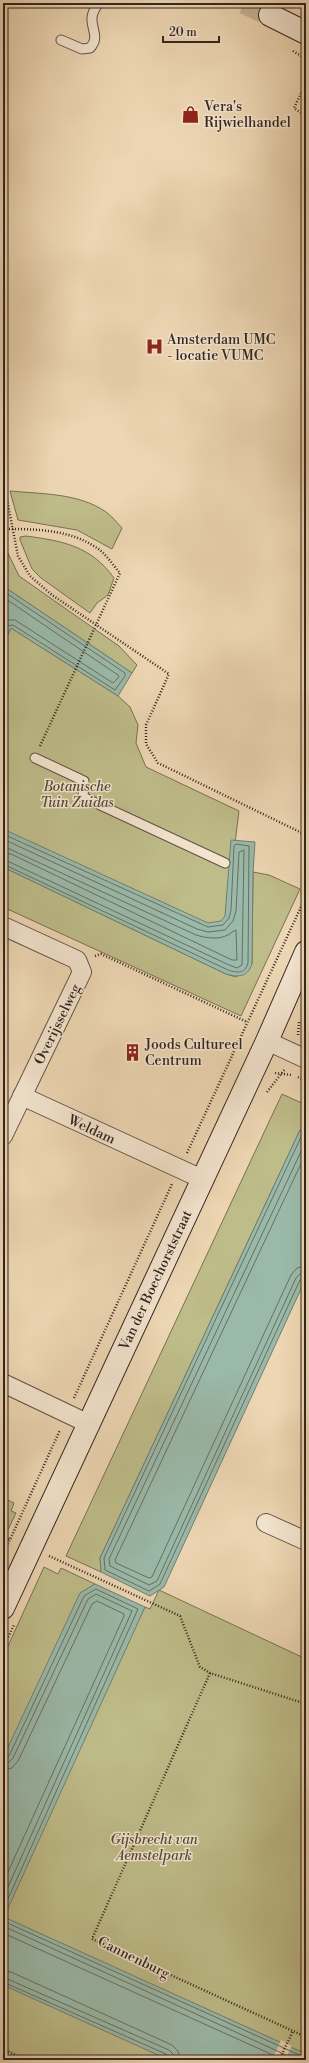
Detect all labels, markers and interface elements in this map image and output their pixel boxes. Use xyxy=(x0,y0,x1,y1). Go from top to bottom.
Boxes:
scale bar xyxy=(163,18,219,44)
text: 20 m xyxy=(169,25,197,40)
place label: Vera's Rijwielhandel xyxy=(203,98,291,132)
shop icon: Vera's Rijwielhandel xyxy=(181,104,201,124)
place label: Amsterdam UMC - locatie VUMC xyxy=(166,331,275,365)
hospital icon: Amsterdam UMC - locatie VUMC xyxy=(144,337,164,357)
park label: Botanische Tuin Zuidas xyxy=(40,778,114,812)
street label: Overijsselweg xyxy=(31,981,85,1068)
place label: Joods Cultureel Centrum xyxy=(144,1036,243,1070)
building icon: Joods Cultureel Centrum xyxy=(122,1042,142,1062)
street label: Weldam xyxy=(64,1111,118,1149)
street label: Van der Boechorststraat xyxy=(115,1207,196,1354)
park label: Gijsbrecht van Aemstelpark xyxy=(110,1831,198,1865)
street label: Cannenburg xyxy=(95,1933,173,1983)

